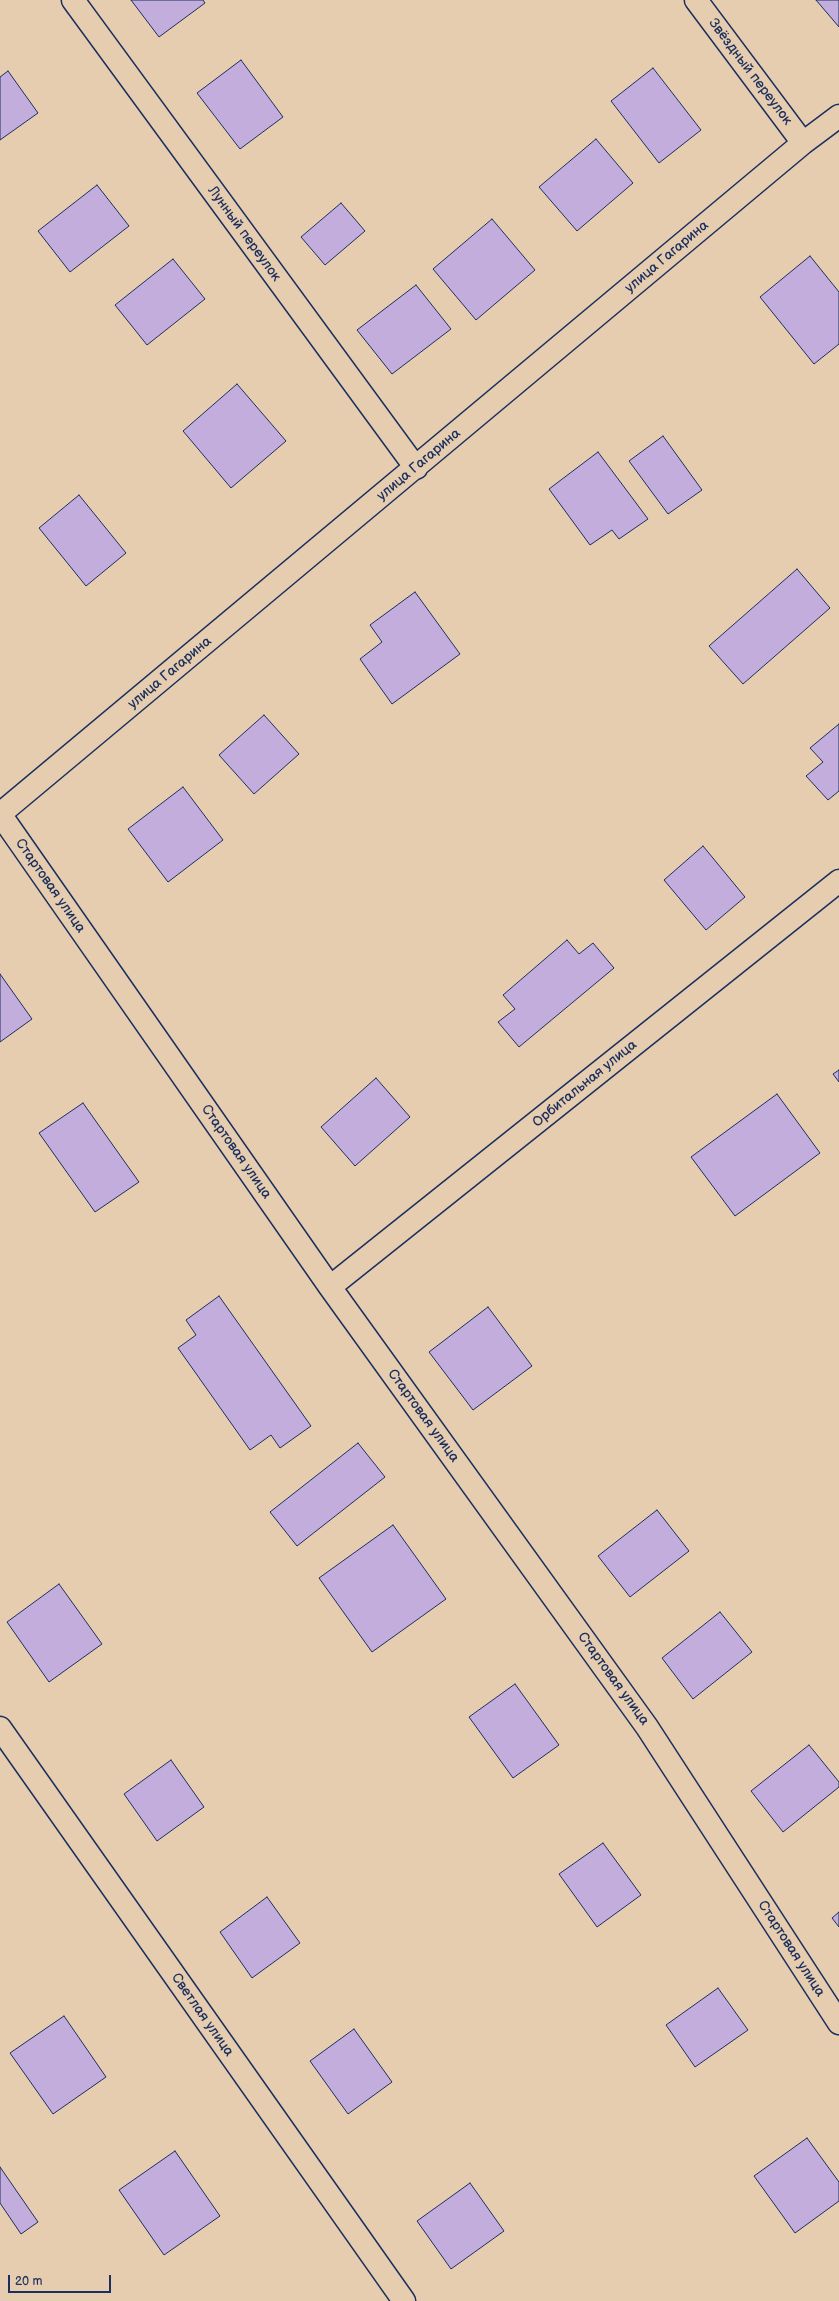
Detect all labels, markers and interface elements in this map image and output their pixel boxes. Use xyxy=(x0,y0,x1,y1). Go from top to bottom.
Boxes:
street label: Звёздный переулок xyxy=(704,15,796,129)
street label: Лунный переулок xyxy=(204,183,284,285)
street label: улица Гагарина xyxy=(622,217,712,297)
street label: улица Гагарина xyxy=(374,425,464,505)
street label: улица Гагарина xyxy=(125,633,215,713)
street label: Стартовая улица xyxy=(11,836,89,936)
street label: Орбитальная улица xyxy=(529,1037,641,1131)
street label: Стартовая улица xyxy=(197,1102,275,1202)
street label: Стартовая улица xyxy=(384,1366,462,1466)
street label: Стартовая улица xyxy=(574,1629,652,1729)
street label: Стартовая улица xyxy=(754,1898,828,2000)
street label: Светлая улица xyxy=(167,1970,237,2060)
scale bar xyxy=(10,2267,113,2293)
text: 20 m xyxy=(15,2274,42,2289)

